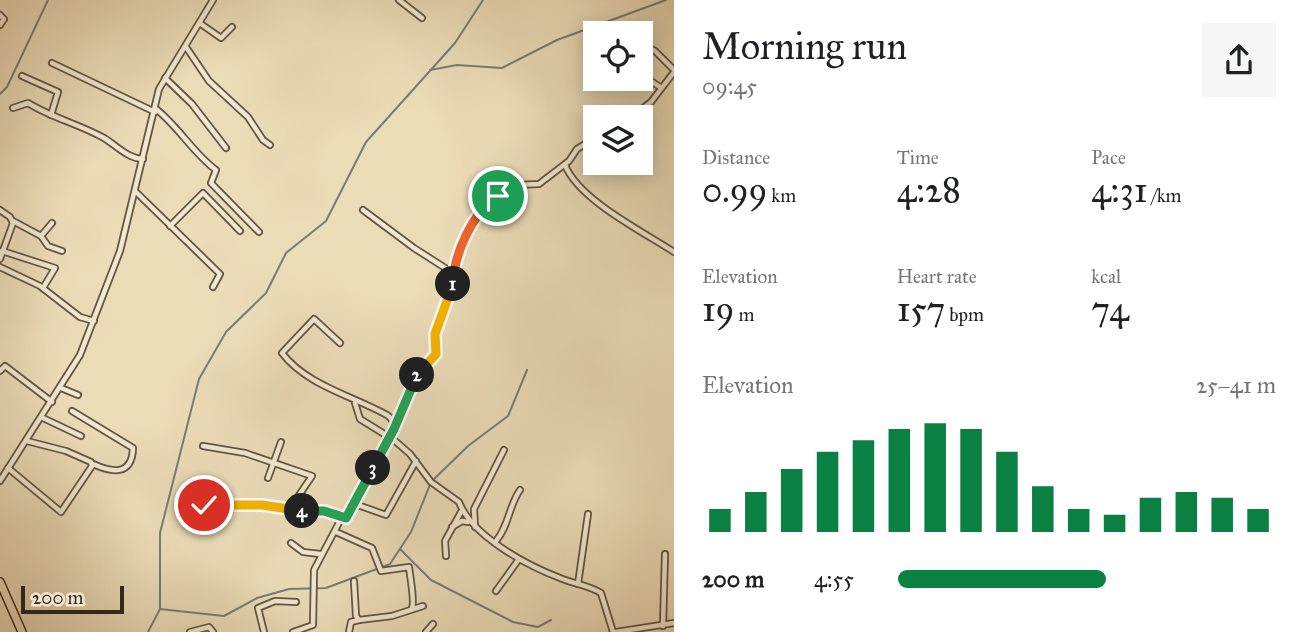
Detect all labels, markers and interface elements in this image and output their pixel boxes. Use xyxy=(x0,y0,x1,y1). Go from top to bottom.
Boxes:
map controls xyxy=(583,21,653,175)
button: locate xyxy=(583,21,653,91)
text: Morning run xyxy=(702,23,907,69)
button: share xyxy=(1202,23,1276,97)
text: 09:45 xyxy=(702,72,757,100)
button: layers xyxy=(583,105,653,175)
text: Distance xyxy=(702,146,770,169)
text: Time xyxy=(897,146,939,169)
text: Pace xyxy=(1091,146,1126,169)
pin xyxy=(468,166,528,226)
text: 0.99 xyxy=(702,169,767,212)
text: 4:28 xyxy=(897,169,961,212)
text: 4:31 xyxy=(1091,169,1147,212)
icon: arrive xyxy=(479,177,517,215)
text: km xyxy=(767,184,796,207)
text: /km xyxy=(1147,184,1181,207)
text: Elevation xyxy=(702,265,777,288)
text: Heart rate xyxy=(897,265,977,288)
text: kcal xyxy=(1091,265,1121,288)
pin: 1 xyxy=(435,266,470,302)
text: 1 xyxy=(449,272,456,295)
text: 19 xyxy=(702,288,734,331)
text: 157 xyxy=(897,288,945,331)
text: 74 xyxy=(1091,288,1129,331)
text: m xyxy=(734,303,754,326)
text: bpm xyxy=(945,303,984,326)
pin: 2 xyxy=(400,358,434,392)
text: 2 xyxy=(412,363,421,386)
text: Elevation xyxy=(702,371,793,399)
text: 25–41 m xyxy=(1196,371,1276,399)
pin: 3 xyxy=(356,450,390,486)
text: 3 xyxy=(369,456,376,479)
pin xyxy=(174,475,234,535)
icon: check xyxy=(185,486,223,524)
pin: 4 xyxy=(284,494,320,528)
text: 4 xyxy=(296,499,307,522)
text: 200 m xyxy=(702,565,764,593)
text: 4:55 xyxy=(814,565,854,593)
scale bar xyxy=(21,583,124,615)
text: 200 m xyxy=(32,586,84,609)

